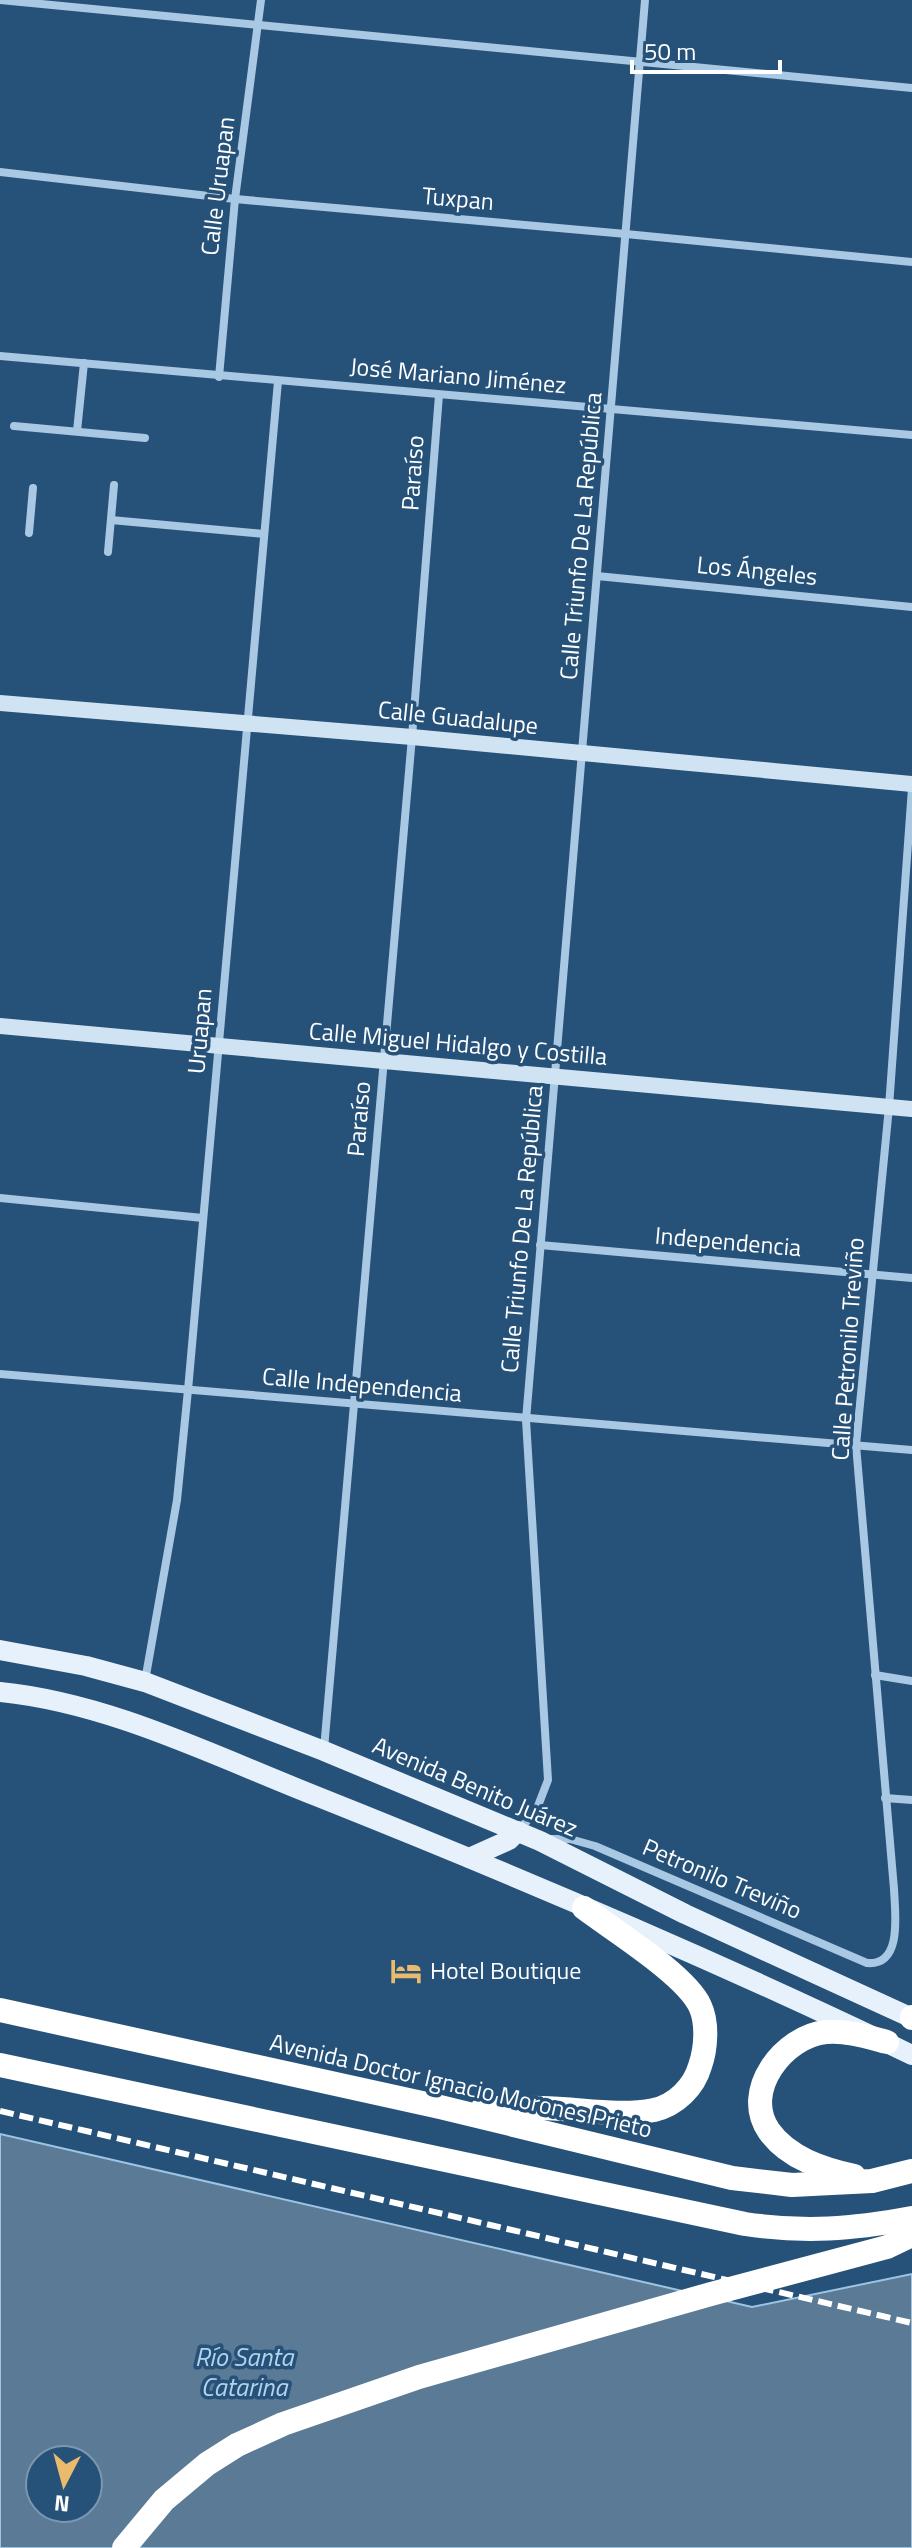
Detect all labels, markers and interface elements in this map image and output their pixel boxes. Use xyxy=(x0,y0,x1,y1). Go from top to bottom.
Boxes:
scale bar xyxy=(632,24,780,74)
text: 50 m xyxy=(644,33,696,69)
street label: Calle Uruapan xyxy=(191,114,243,257)
street label: Tuxpan xyxy=(421,177,495,219)
street label: José Mariano Jiménez xyxy=(348,348,568,402)
street label: Calle Triunfo De La República xyxy=(549,391,611,681)
street label: Paraíso xyxy=(391,434,433,512)
street label: Los Ángeles xyxy=(695,546,819,594)
street label: Calle Guadalupe xyxy=(376,691,540,743)
street label: Uruapan xyxy=(177,986,221,1075)
street label: Calle Miguel Hidalgo y Costilla xyxy=(307,1012,609,1074)
street label: Paraíso xyxy=(337,1080,379,1158)
street label: Calle Triunfo De La República xyxy=(490,1084,552,1374)
street label: Independencia xyxy=(653,1217,803,1265)
street label: Calle Petronilo Treviño xyxy=(821,1236,873,1462)
street label: Calle Independencia xyxy=(261,1357,463,1411)
street label: Avenida Benito Juárez xyxy=(367,1727,584,1846)
street label: Petronilo Treviño xyxy=(637,1828,808,1928)
place label: Hotel Boutique xyxy=(430,1952,581,1988)
hotel icon: Hotel Boutique xyxy=(389,1954,423,1988)
street label: Avenida Doctor Ignacio Morones Prieto xyxy=(267,2023,656,2147)
water label: Río Santa Catarina xyxy=(195,2337,295,2406)
north arrow xyxy=(24,2444,104,2524)
text: N xyxy=(53,2486,71,2522)

